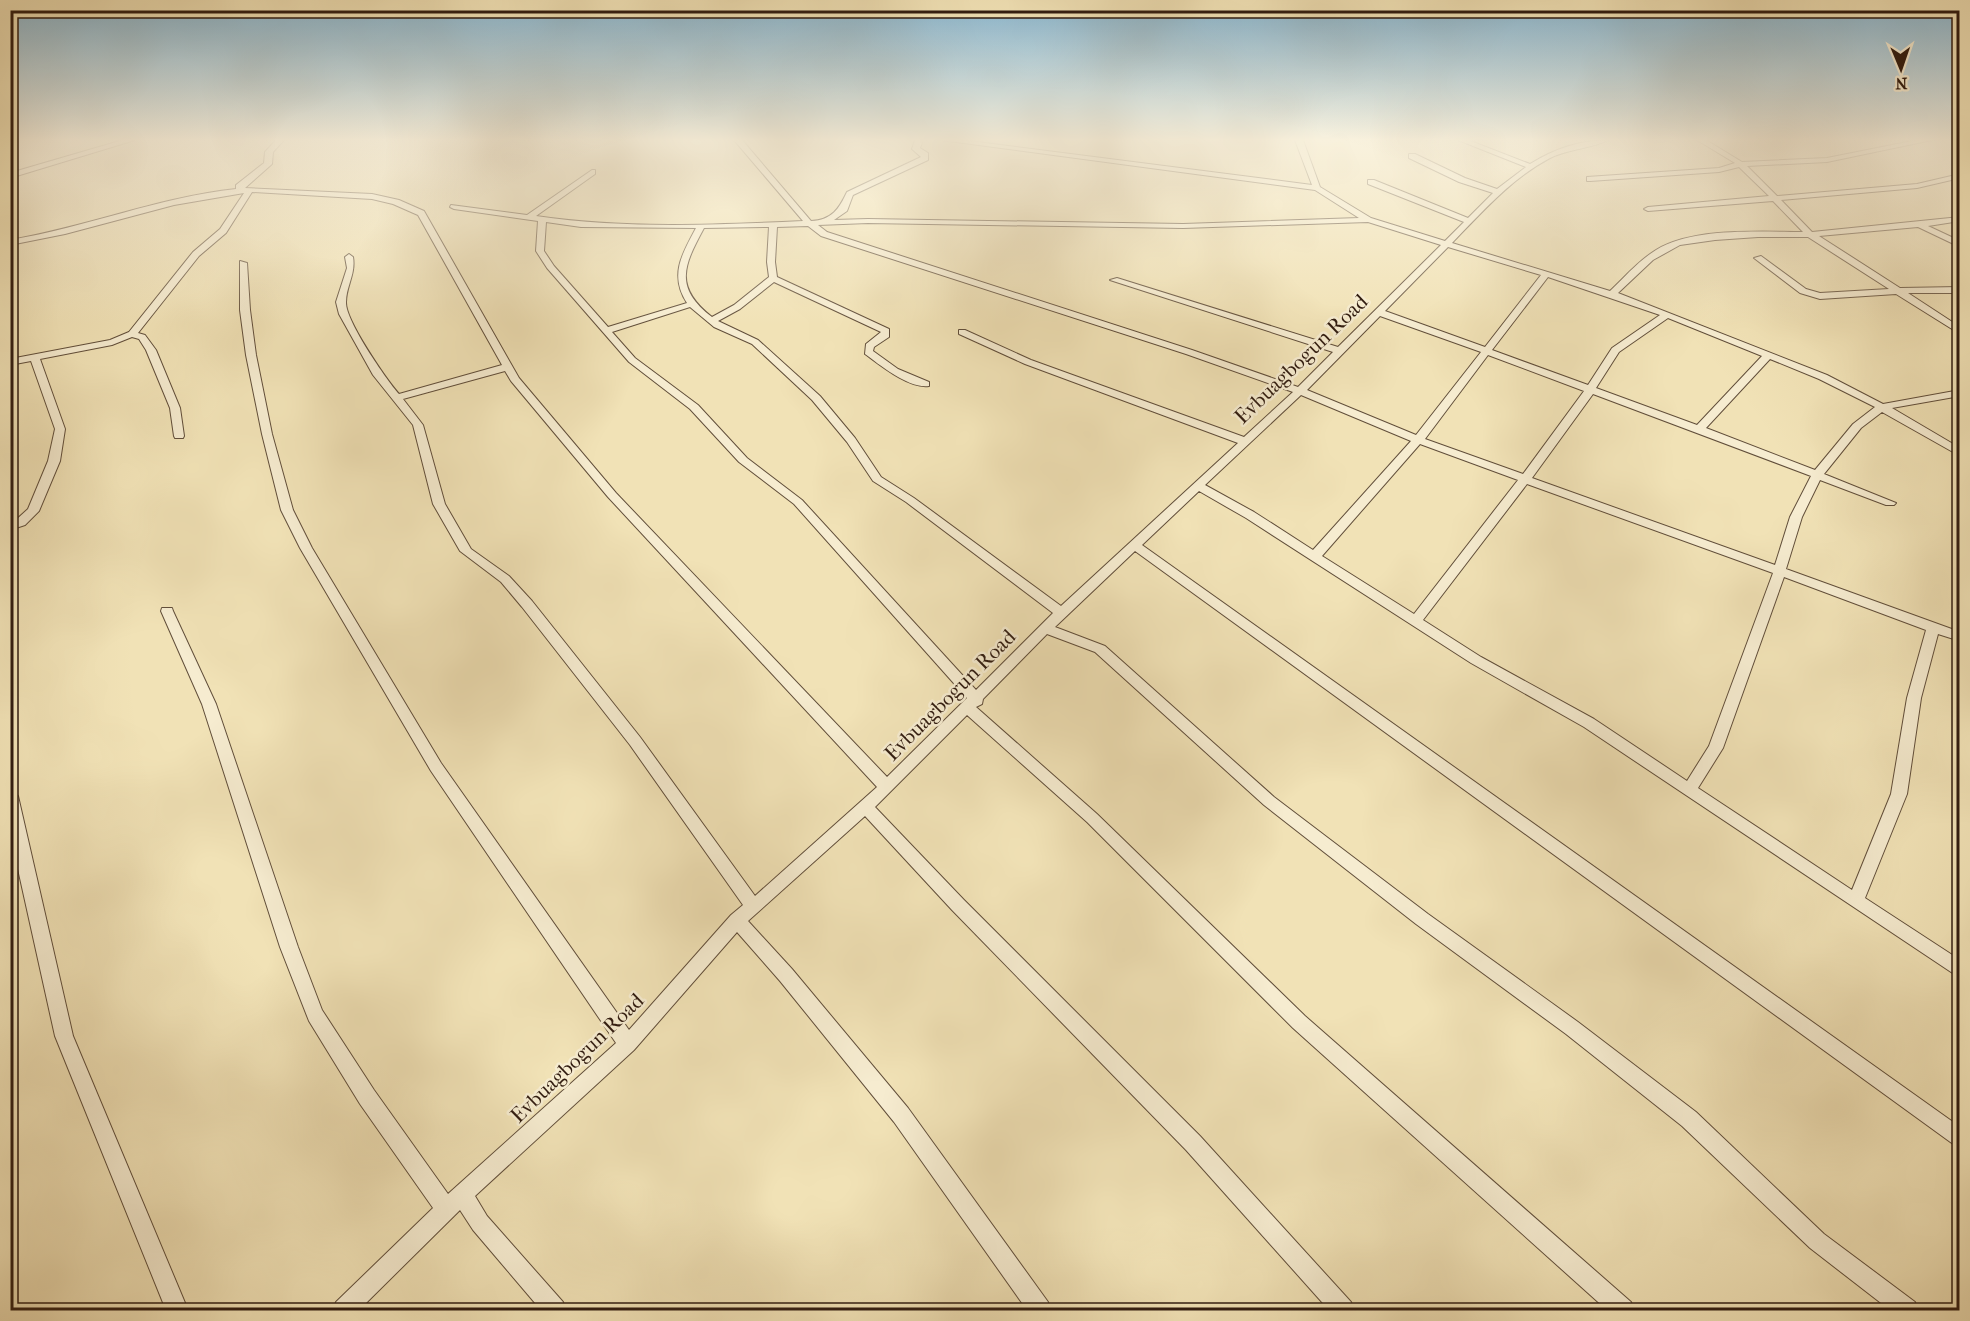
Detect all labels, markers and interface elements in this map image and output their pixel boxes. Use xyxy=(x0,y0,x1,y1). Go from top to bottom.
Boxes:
north arrow xyxy=(1871,39,1931,99)
text: N xyxy=(1894,74,1908,93)
street label: Evbuagbogun Road xyxy=(1230,289,1373,428)
street label: Evbuagbogun Road xyxy=(880,624,1021,765)
street label: Evbuagbogun Road xyxy=(506,988,649,1127)

